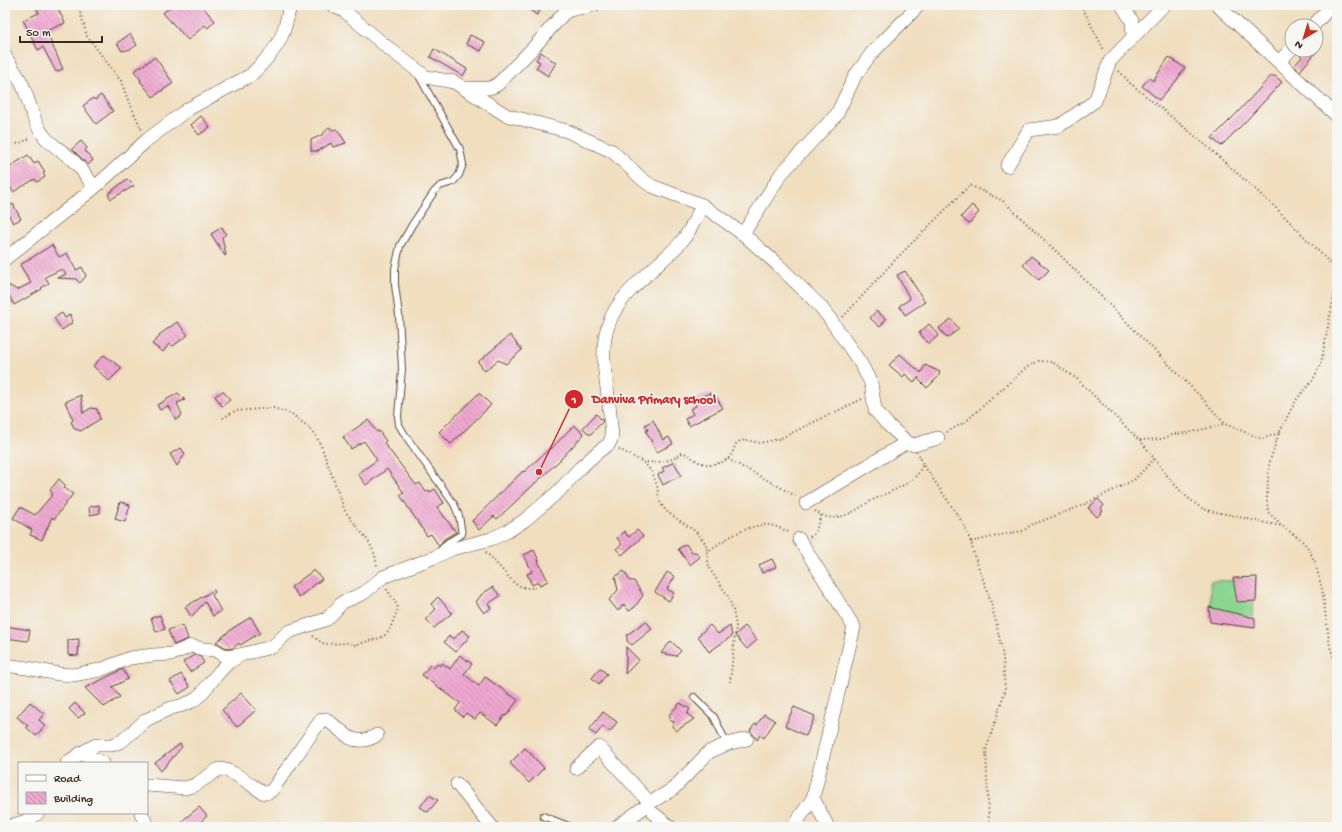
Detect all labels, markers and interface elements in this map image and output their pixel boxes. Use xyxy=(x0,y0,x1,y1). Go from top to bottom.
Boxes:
scale bar xyxy=(20,18,102,44)
north arrow xyxy=(1284,18,1324,58)
text: 50 m xyxy=(26,27,51,41)
text: N xyxy=(1293,37,1306,51)
callout: Danviva Primary school xyxy=(564,386,724,411)
text: Danviva Primary school xyxy=(591,393,716,408)
text: 1 xyxy=(571,394,577,408)
legend xyxy=(18,762,148,814)
text: Road xyxy=(54,773,81,787)
text: Building xyxy=(53,793,93,807)

